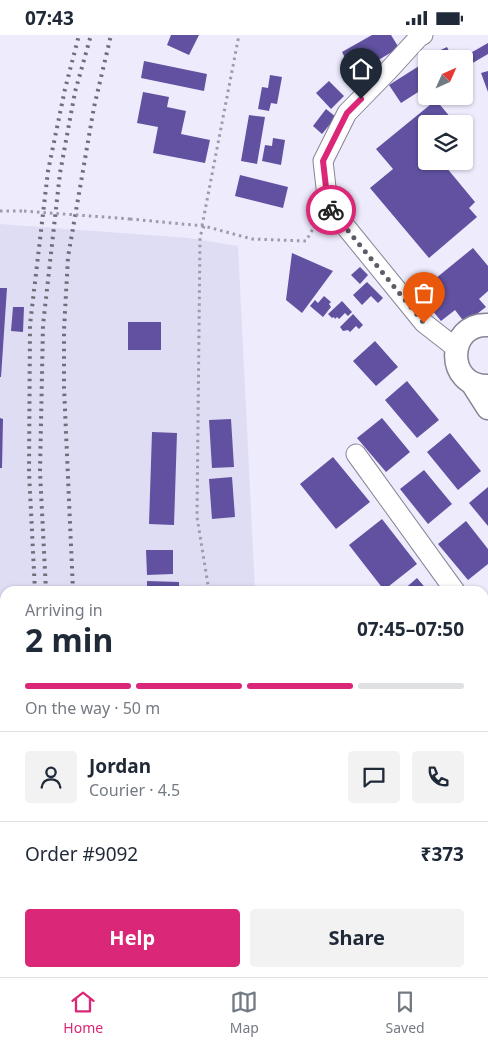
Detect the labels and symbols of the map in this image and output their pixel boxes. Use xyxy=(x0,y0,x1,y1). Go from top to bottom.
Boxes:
pin xyxy=(340,48,382,99)
north arrow xyxy=(418,50,472,105)
courier xyxy=(306,185,356,235)
pin xyxy=(403,272,445,323)

